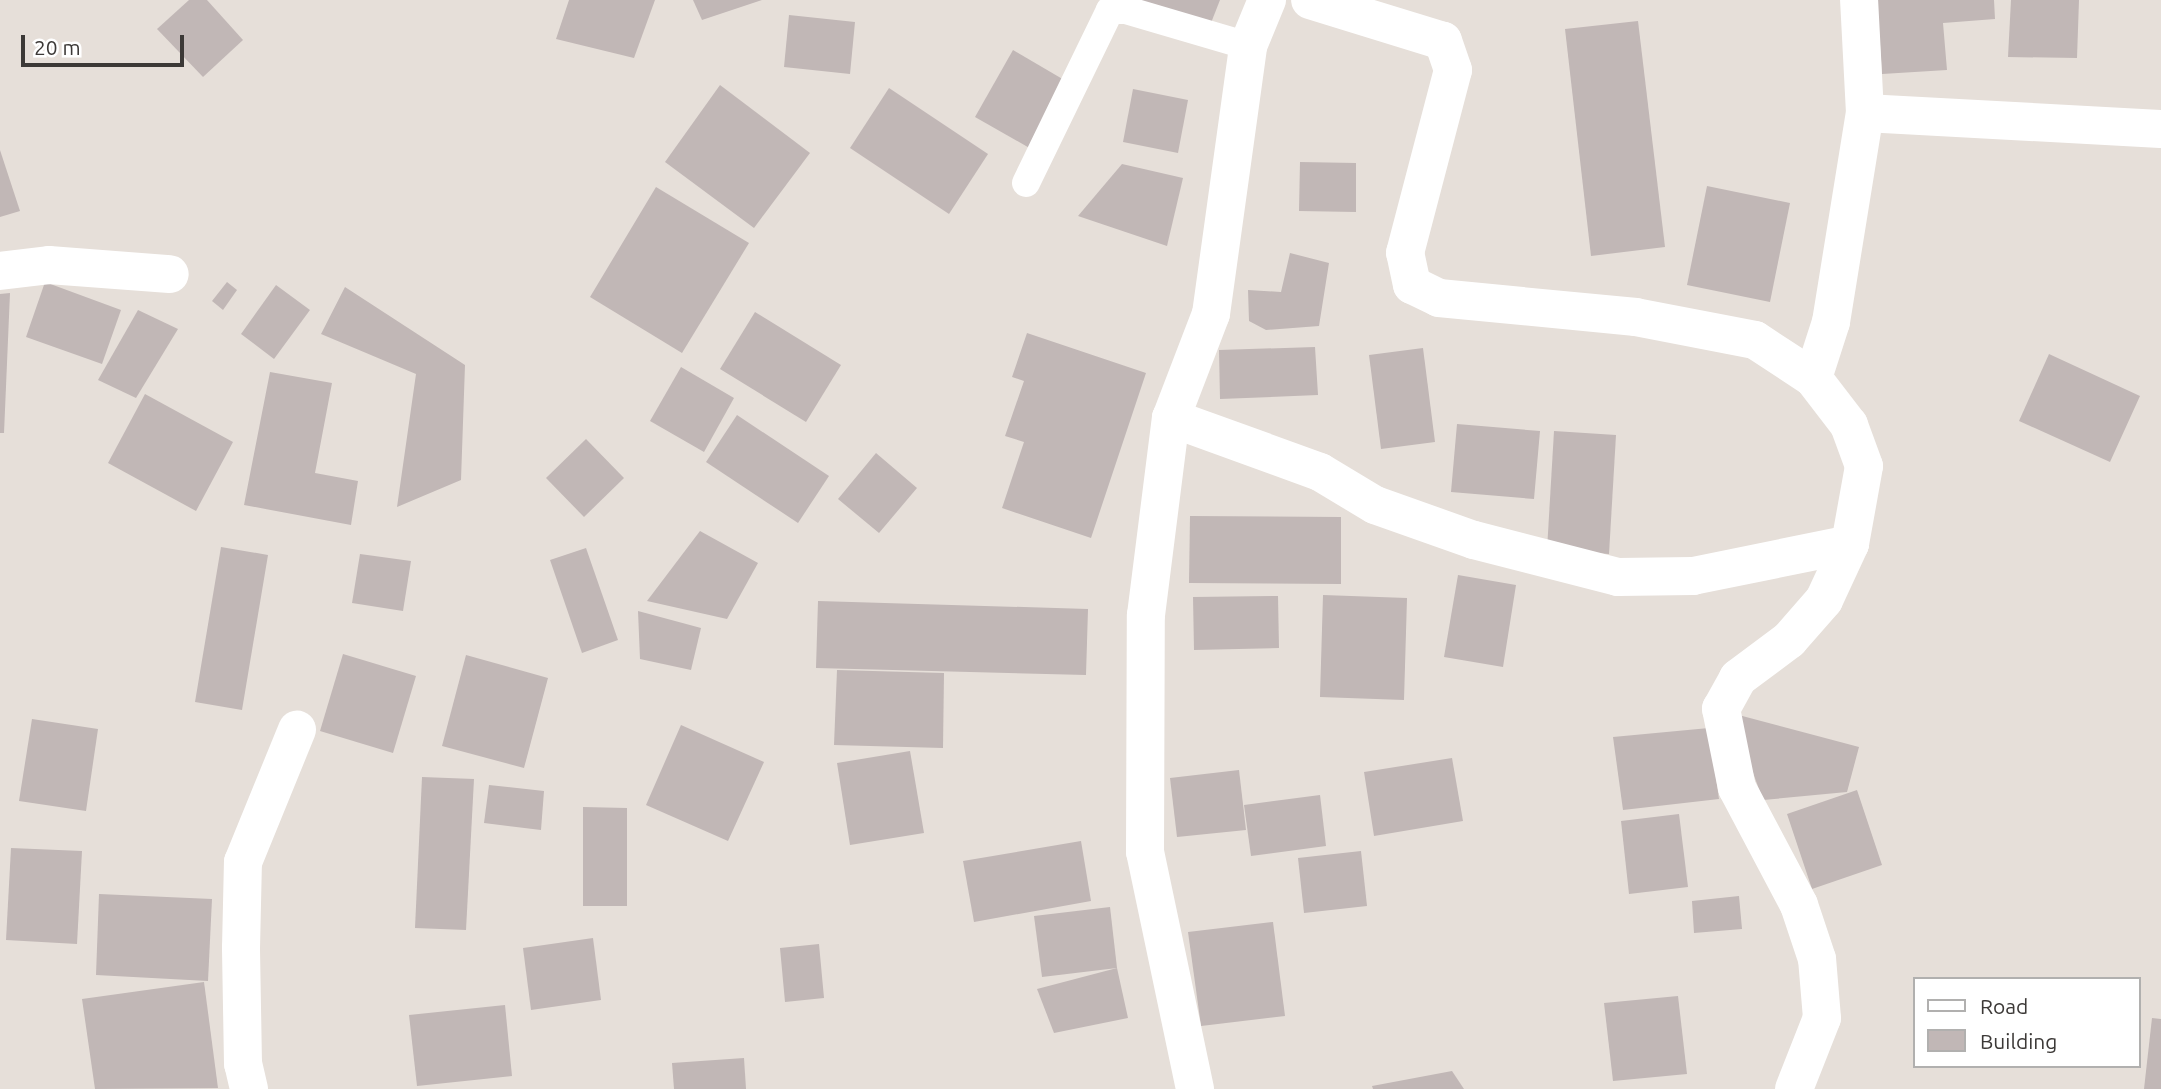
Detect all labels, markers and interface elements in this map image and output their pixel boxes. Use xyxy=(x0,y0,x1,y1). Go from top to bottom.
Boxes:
scale bar xyxy=(24,21,187,65)
text: 20 m xyxy=(34,35,81,59)
legend xyxy=(1912,977,2140,1068)
text: Road xyxy=(1980,994,2028,1018)
text: Building xyxy=(1980,1029,2057,1053)

